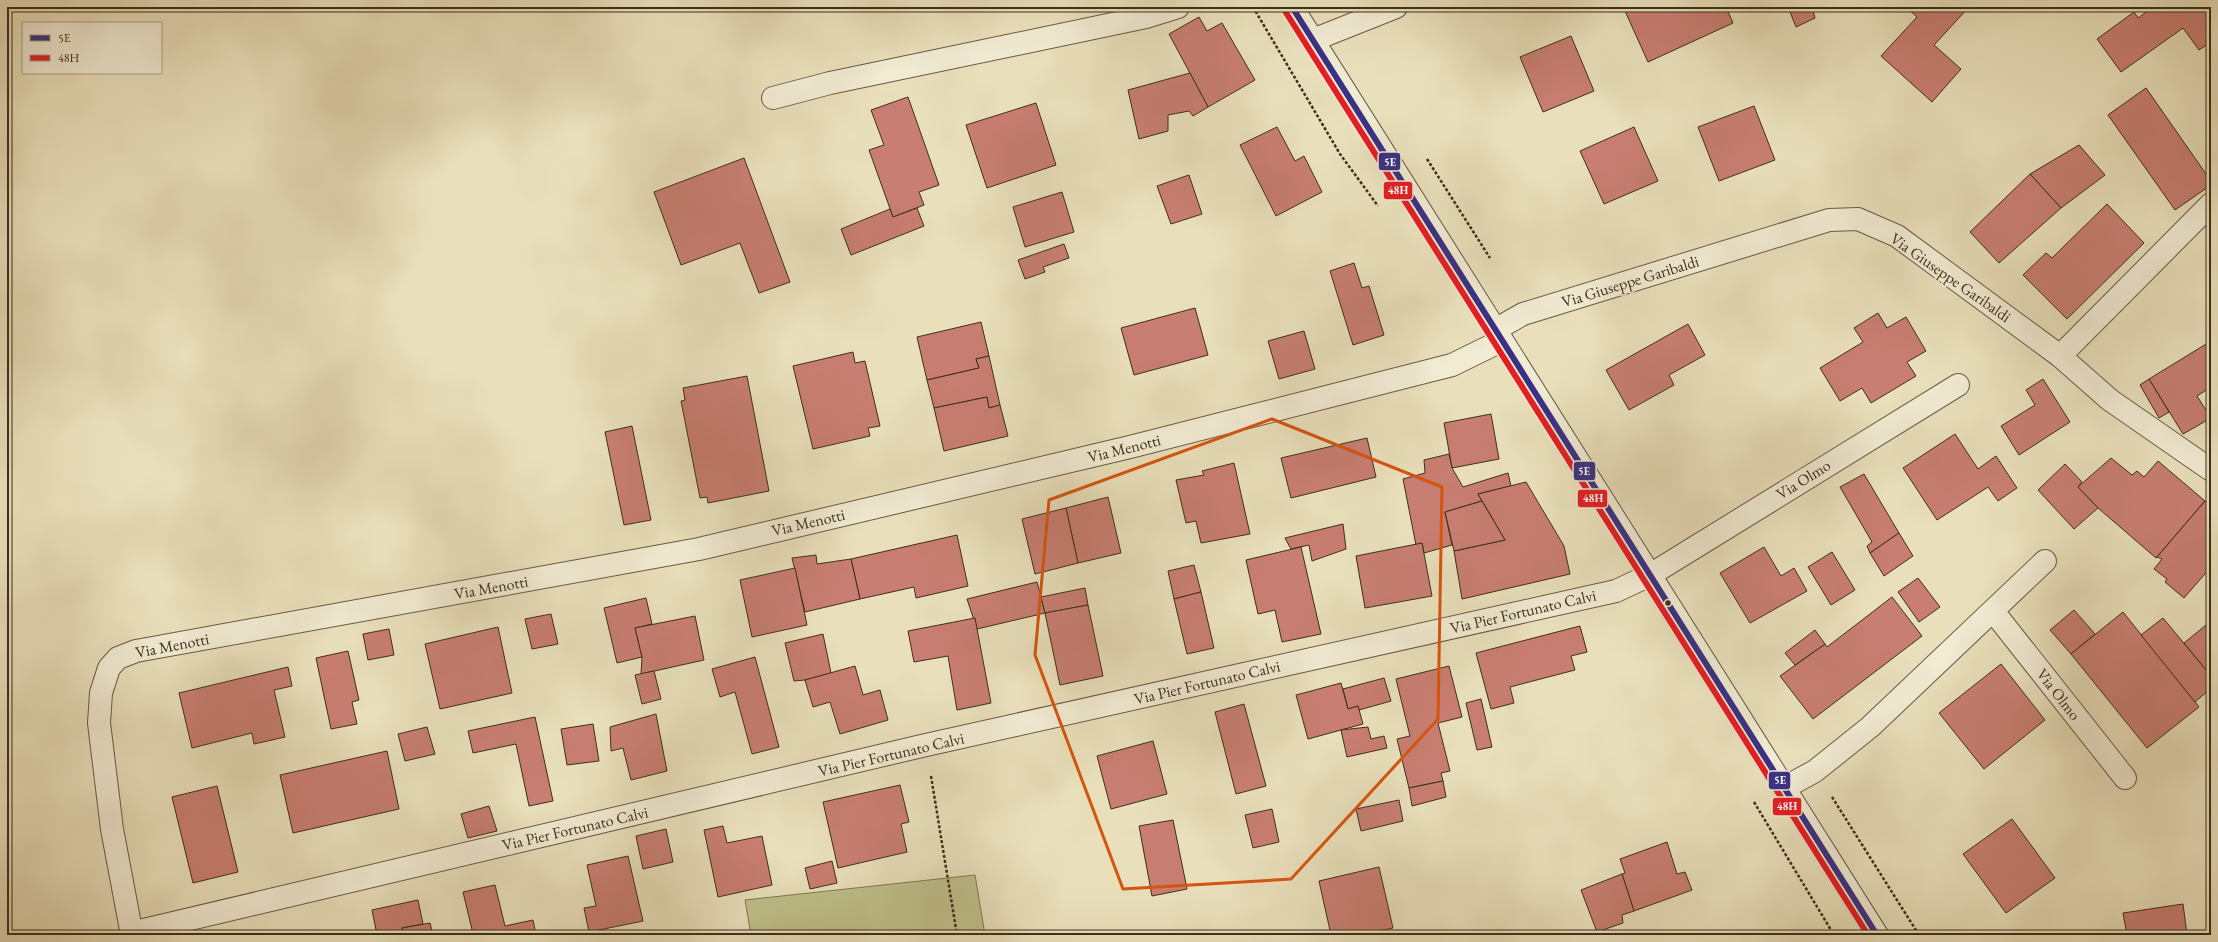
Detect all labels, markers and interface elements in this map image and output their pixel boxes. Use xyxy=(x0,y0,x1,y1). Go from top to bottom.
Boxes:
legend xyxy=(22,22,162,74)
text: 5E xyxy=(58,30,71,46)
text: 48H xyxy=(58,50,80,66)
line badge: 5E xyxy=(1378,152,1401,171)
text: 5E xyxy=(1384,155,1397,169)
line badge: 48H xyxy=(1383,181,1413,200)
text: 48H xyxy=(1388,183,1408,197)
street label: Via Giuseppe Garibaldi xyxy=(1886,228,2015,327)
street label: Via Giuseppe Garibaldi xyxy=(1559,251,1702,312)
street label: Via Menotti xyxy=(1085,429,1163,468)
street label: Via Olmo xyxy=(1772,454,1834,504)
line badge: 5E xyxy=(1573,461,1596,481)
text: 5E xyxy=(1578,464,1591,478)
line badge: 48H xyxy=(1577,489,1608,508)
text: 48H xyxy=(1583,491,1603,505)
street label: Via Menotti xyxy=(769,504,847,541)
street label: Via Menotti xyxy=(453,571,530,604)
street label: Via Pier Fortunato Calvi xyxy=(1448,584,1598,639)
unlabelled marker xyxy=(1663,598,1673,608)
street label: Via Menotti xyxy=(133,628,211,663)
street label: Via Pier Fortunato Calvi xyxy=(1132,655,1282,710)
street label: Via Olmo xyxy=(2032,664,2086,725)
street label: Via Pier Fortunato Calvi xyxy=(816,727,966,782)
line badge: 5E xyxy=(1768,771,1791,790)
text: 5E xyxy=(1774,773,1787,787)
line badge: 48H xyxy=(1772,797,1802,816)
text: 48H xyxy=(1777,799,1797,813)
street label: Via Pier Fortunato Calvi xyxy=(500,801,650,856)

